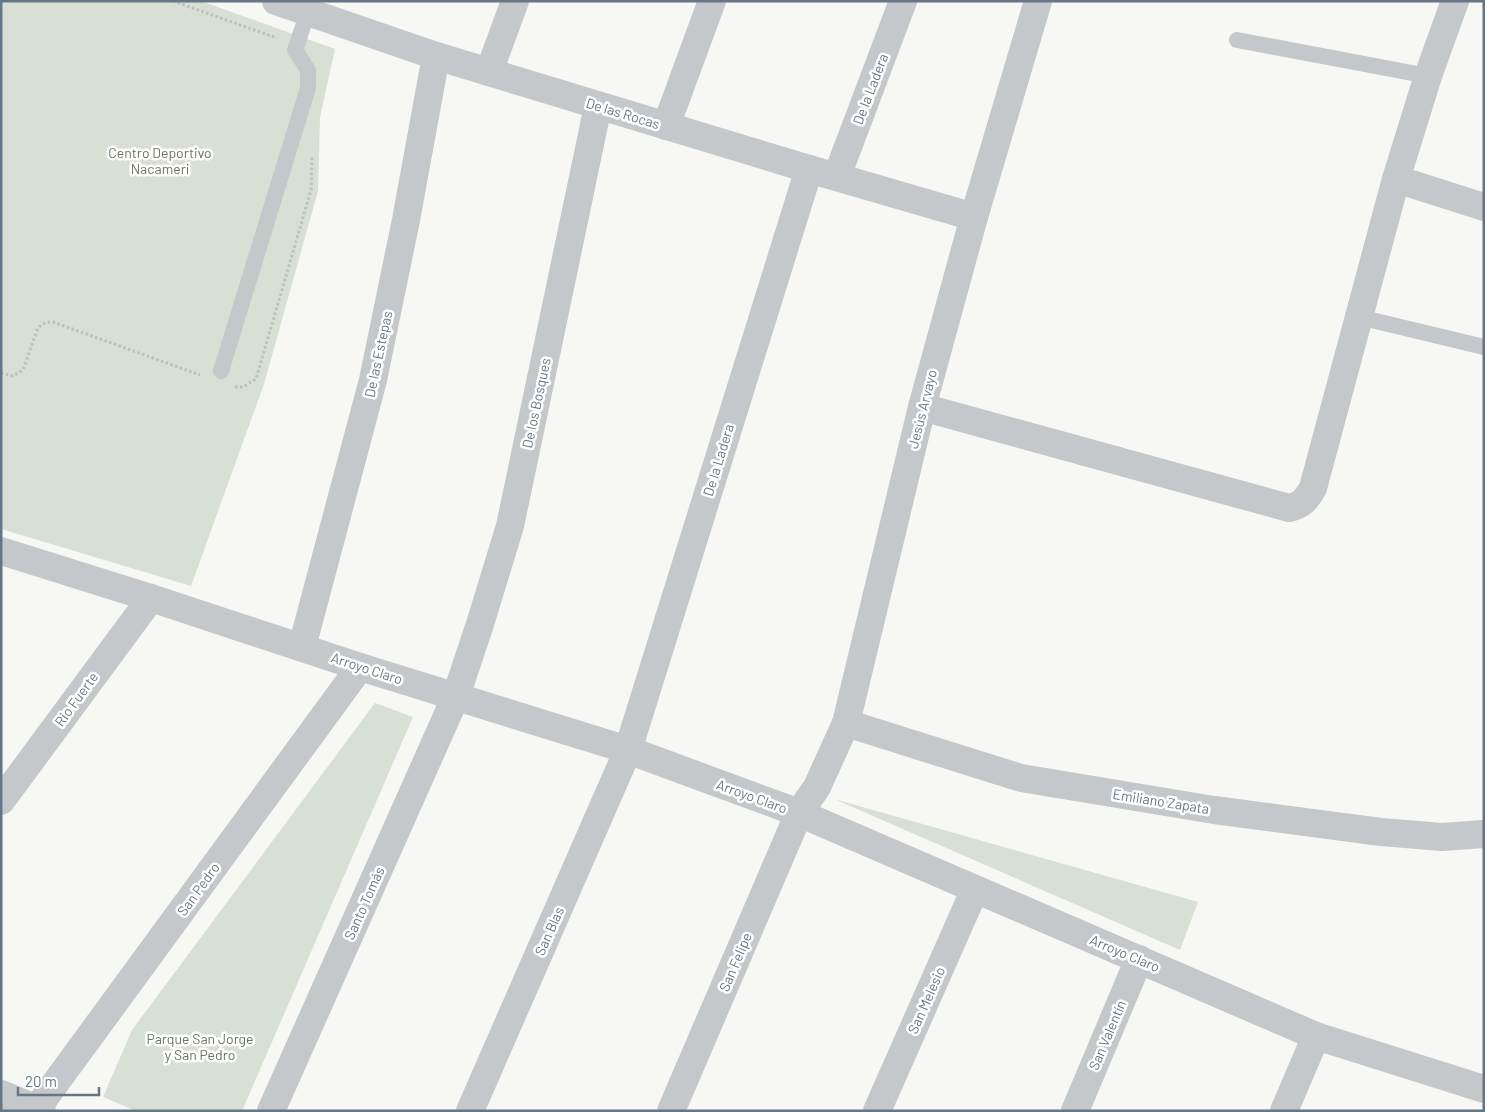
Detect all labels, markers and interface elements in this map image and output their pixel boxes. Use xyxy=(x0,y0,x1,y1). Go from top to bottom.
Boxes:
street label: De la Ladera xyxy=(849,51,891,127)
street label: De las Rocas xyxy=(584,94,662,132)
park label: Centro Deportivo Nacameri xyxy=(108,144,212,177)
street label: De las Estepas xyxy=(361,309,396,399)
street label: De los Bosques xyxy=(518,356,554,450)
street label: Jesús Arvayo xyxy=(904,368,940,450)
street label: De la Ladera xyxy=(699,422,737,498)
street label: Arroyo Claro xyxy=(329,648,405,688)
street label: Rio Fuerte xyxy=(51,669,101,729)
street label: Arroyo Claro xyxy=(714,775,790,817)
street label: Emiliano Zapata xyxy=(1112,785,1210,817)
street label: San Pedro xyxy=(173,859,223,919)
street label: Santo Tomás xyxy=(340,864,388,942)
street label: San Blas xyxy=(531,904,567,958)
street label: San Felipe xyxy=(715,930,755,994)
street label: Arroyo Claro xyxy=(1088,931,1162,975)
street label: San Melesio xyxy=(904,964,948,1036)
street label: San Valentín xyxy=(1085,998,1129,1072)
park label: Parque San Jorge y San Pedro xyxy=(146,1030,254,1063)
scale bar xyxy=(18,1064,99,1096)
text: 20 m xyxy=(25,1072,57,1090)

